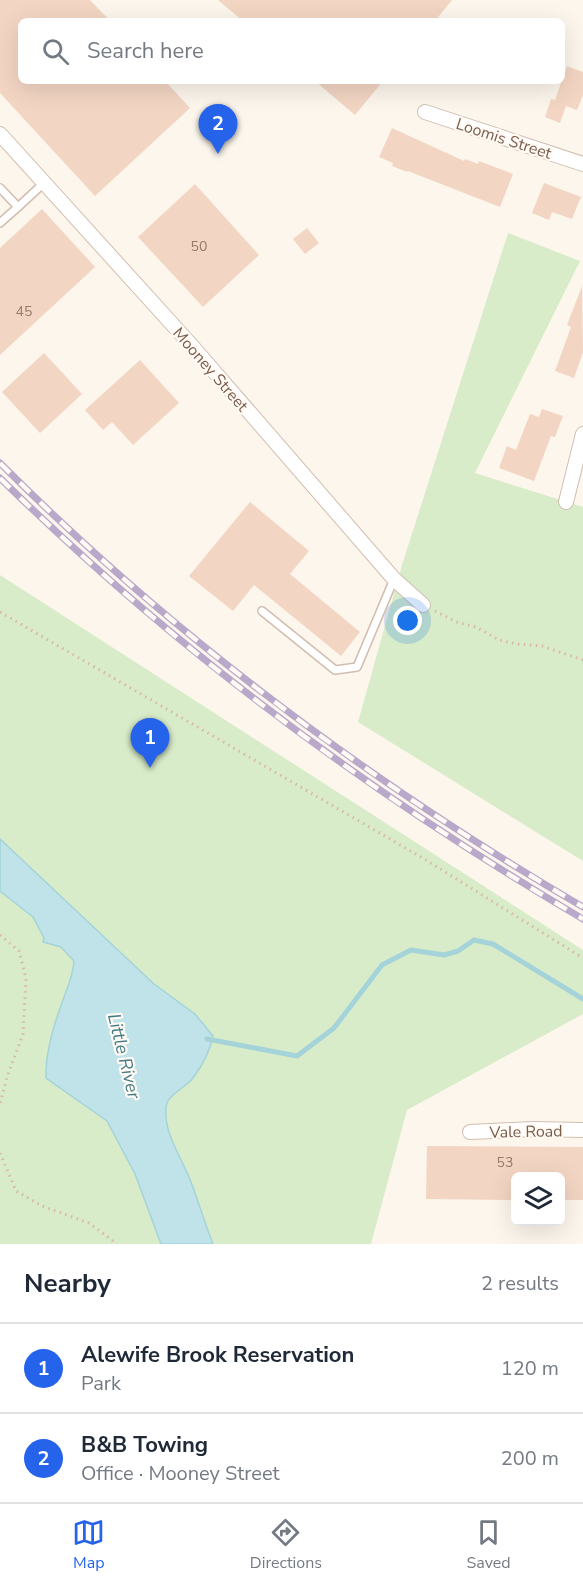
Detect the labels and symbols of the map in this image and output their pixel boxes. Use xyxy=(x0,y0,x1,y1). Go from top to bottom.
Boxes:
pin: 2 xyxy=(198,104,238,154)
street label: Loomis Street xyxy=(453,113,555,165)
house number: 50 xyxy=(191,237,207,256)
house number: 45 xyxy=(16,302,32,321)
street label: Mooney Street xyxy=(168,323,253,417)
your location xyxy=(393,606,422,635)
pin: 1 xyxy=(130,718,170,768)
water label: Little River xyxy=(102,1011,146,1102)
street label: Vale Road xyxy=(488,1120,563,1144)
house number: 53 xyxy=(497,1153,513,1172)

